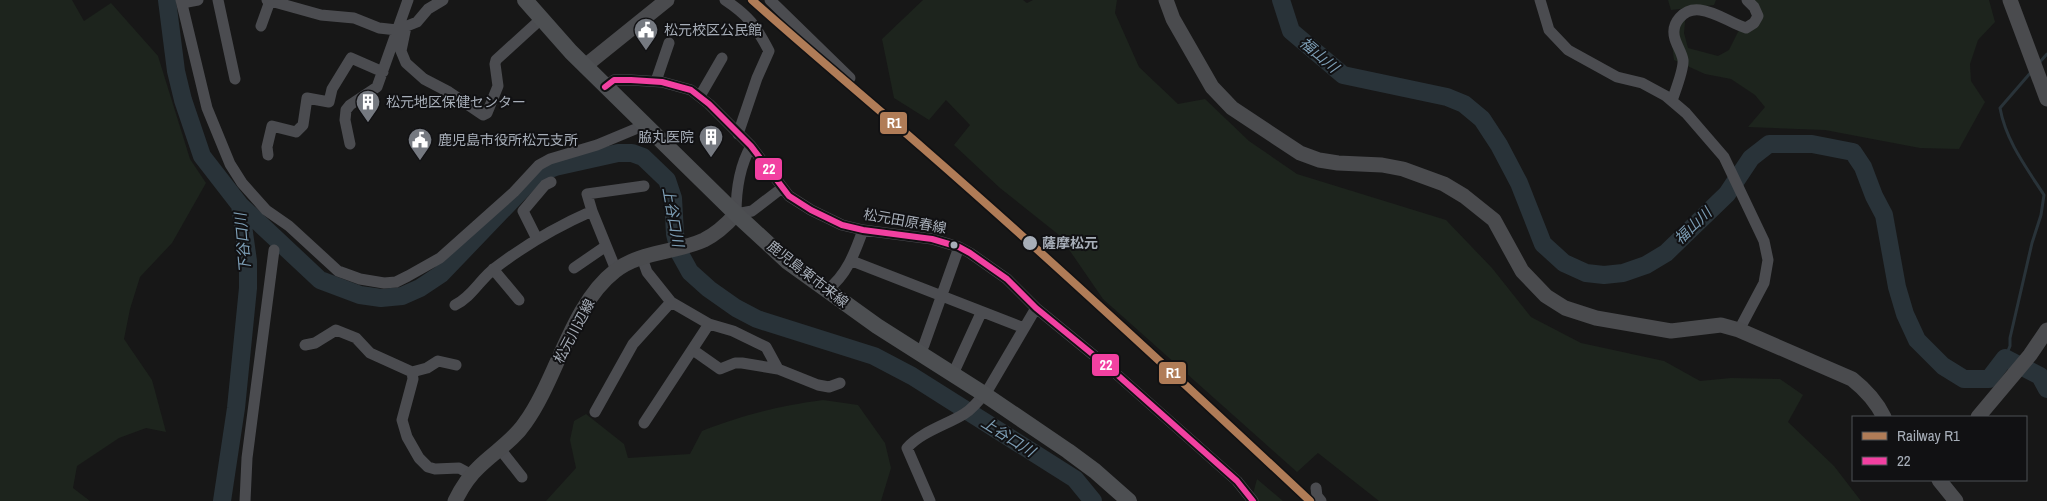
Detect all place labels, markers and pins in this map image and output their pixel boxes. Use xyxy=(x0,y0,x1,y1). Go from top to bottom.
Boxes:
public building icon: 松元校区公民館 xyxy=(633,17,659,51)
place label: 松元校区公民館 xyxy=(664,21,762,39)
building icon: 松元地区保健センター xyxy=(355,89,381,123)
place label: 松元地区保健センター xyxy=(386,93,526,111)
building icon: 脇丸医院 xyxy=(698,124,724,158)
public building icon: 鹿児島市役所松元支所 xyxy=(407,127,433,161)
place label: 脇丸医院 xyxy=(638,128,694,146)
place label: 鹿児島市役所松元支所 xyxy=(438,131,578,149)
marker: 薩摩松元 xyxy=(1021,234,1039,252)
place label: 薩摩松元 xyxy=(1042,234,1098,252)
unlabelled marker xyxy=(949,240,959,250)

